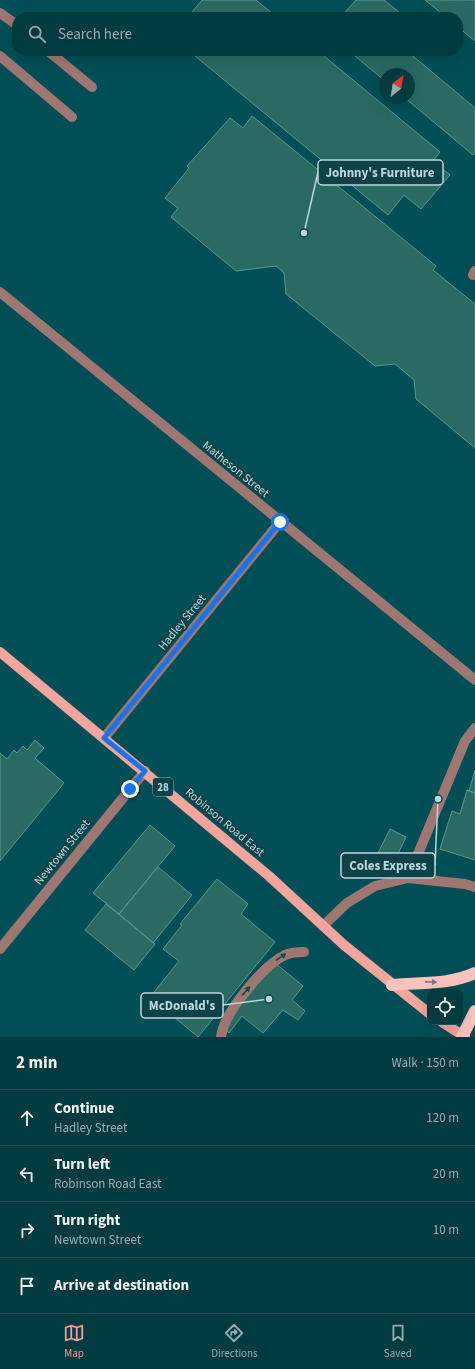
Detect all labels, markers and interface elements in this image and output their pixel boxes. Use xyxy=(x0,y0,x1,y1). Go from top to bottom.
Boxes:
search box xyxy=(12,12,463,56)
icon: search xyxy=(26,23,48,45)
text: Search here xyxy=(58,24,132,45)
north arrow xyxy=(379,68,415,104)
callout: Johnny's Furniture xyxy=(318,160,443,185)
text: Johnny's Furniture xyxy=(325,164,435,182)
street label: Matheson Street xyxy=(199,437,273,502)
route start xyxy=(271,513,289,531)
street label: Hadley Street xyxy=(154,591,210,654)
road number: 28 xyxy=(153,778,173,796)
route end xyxy=(121,780,139,798)
street label: Robinson Road East xyxy=(181,784,268,861)
street label: Newtown Street xyxy=(30,816,94,889)
callout: Coles Express xyxy=(341,853,435,878)
text: Coles Express xyxy=(349,857,427,875)
one-way arrow xyxy=(276,954,287,961)
one-way arrow xyxy=(425,979,438,985)
one-way arrow xyxy=(241,986,250,996)
map controls xyxy=(427,989,463,1025)
button: locate xyxy=(427,989,463,1025)
callout: McDonald's xyxy=(141,993,223,1018)
text: McDonald's xyxy=(149,997,215,1015)
text: 2 min xyxy=(16,1051,57,1075)
text: Walk · 150 m xyxy=(391,1054,459,1072)
text: Continue xyxy=(54,1098,114,1119)
icon: ahead xyxy=(16,1107,38,1129)
text: 120 m xyxy=(426,1109,459,1127)
text: Hadley Street xyxy=(54,1119,127,1137)
text: Turn left xyxy=(54,1154,110,1175)
icon: left xyxy=(16,1163,38,1185)
text: 20 m xyxy=(433,1165,459,1183)
text: Robinson Road East xyxy=(54,1175,162,1193)
text: Turn right xyxy=(54,1210,120,1231)
icon: right xyxy=(16,1219,38,1241)
text: 10 m xyxy=(433,1221,459,1239)
text: Newtown Street xyxy=(54,1231,141,1249)
icon: arrive xyxy=(16,1275,38,1297)
text: Arrive at destination xyxy=(54,1275,189,1296)
tab: Map xyxy=(63,1322,85,1361)
tab: Directions xyxy=(211,1322,258,1361)
tab: Saved xyxy=(384,1322,412,1361)

